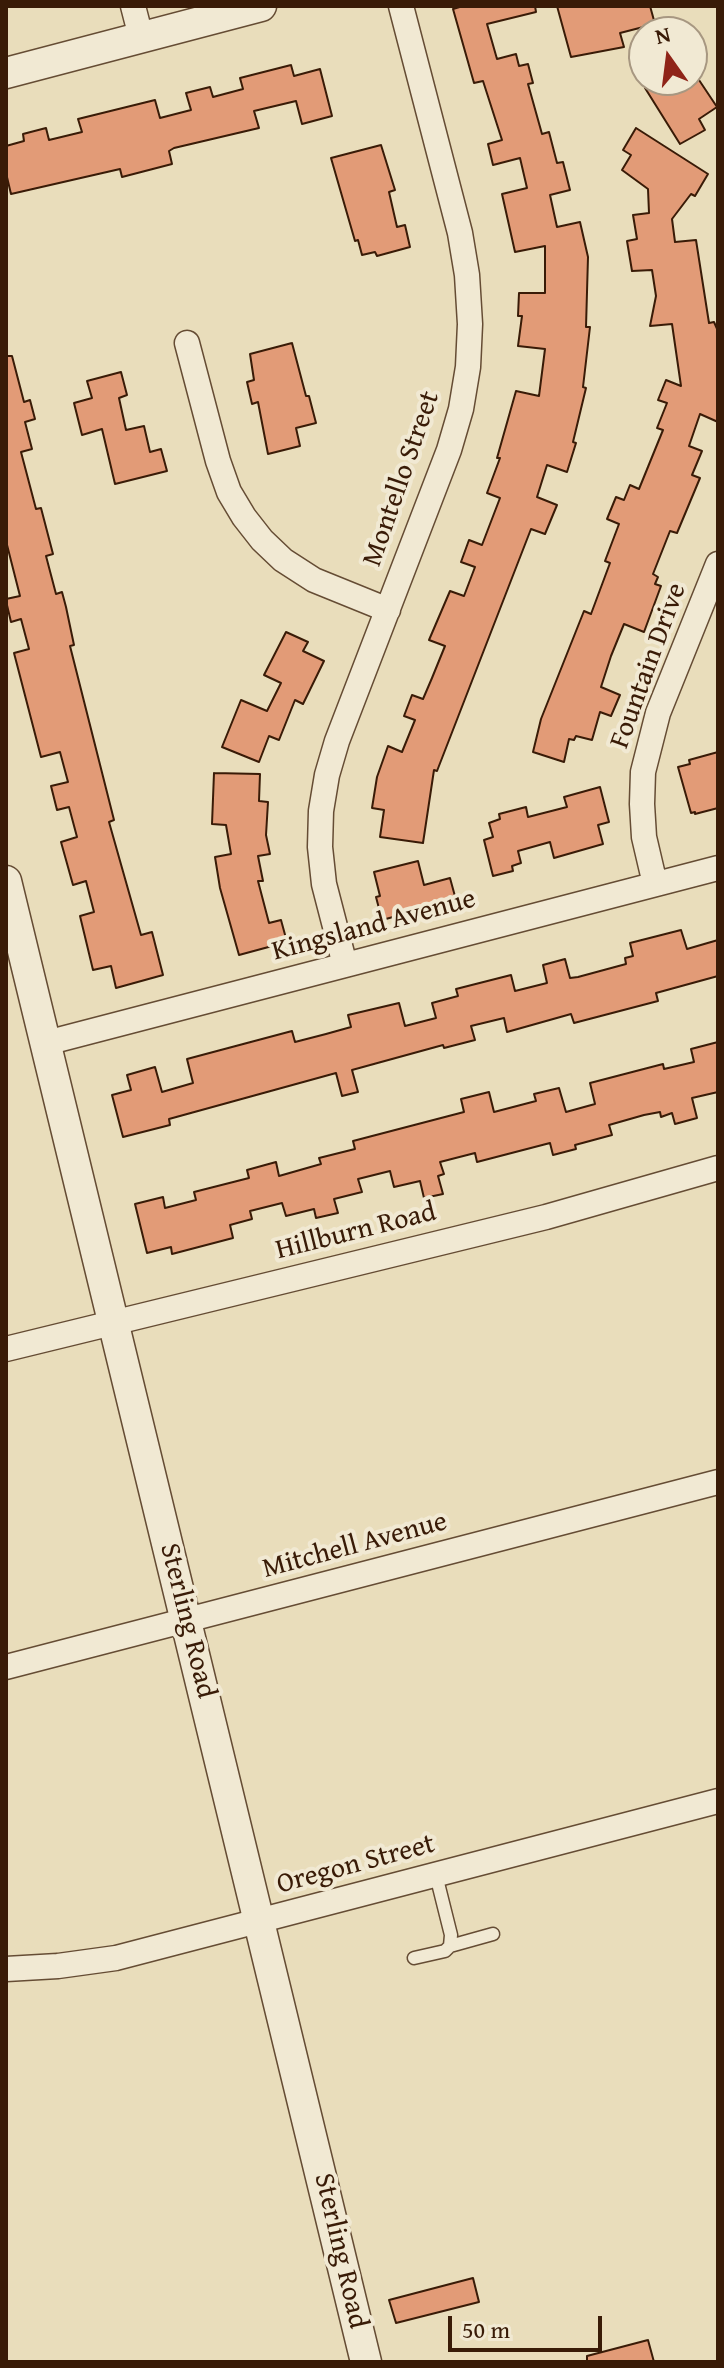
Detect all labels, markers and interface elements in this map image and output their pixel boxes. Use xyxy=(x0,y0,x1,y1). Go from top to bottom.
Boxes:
north arrow xyxy=(628,16,708,96)
text: N xyxy=(652,17,674,52)
street label: Montello Street xyxy=(356,387,448,571)
street label: Fountain Drive xyxy=(604,579,694,753)
street label: Kingsland Avenue xyxy=(269,883,479,969)
street label: Hillburn Road xyxy=(272,1196,440,1268)
street label: Mitchell Avenue xyxy=(259,1505,451,1587)
street label: Sterling Road xyxy=(152,1540,222,1702)
street label: Oregon Street xyxy=(273,1828,439,1902)
street label: Sterling Road xyxy=(306,2170,374,2332)
scale bar xyxy=(452,2300,606,2350)
text: 50 m xyxy=(462,2312,510,2347)

